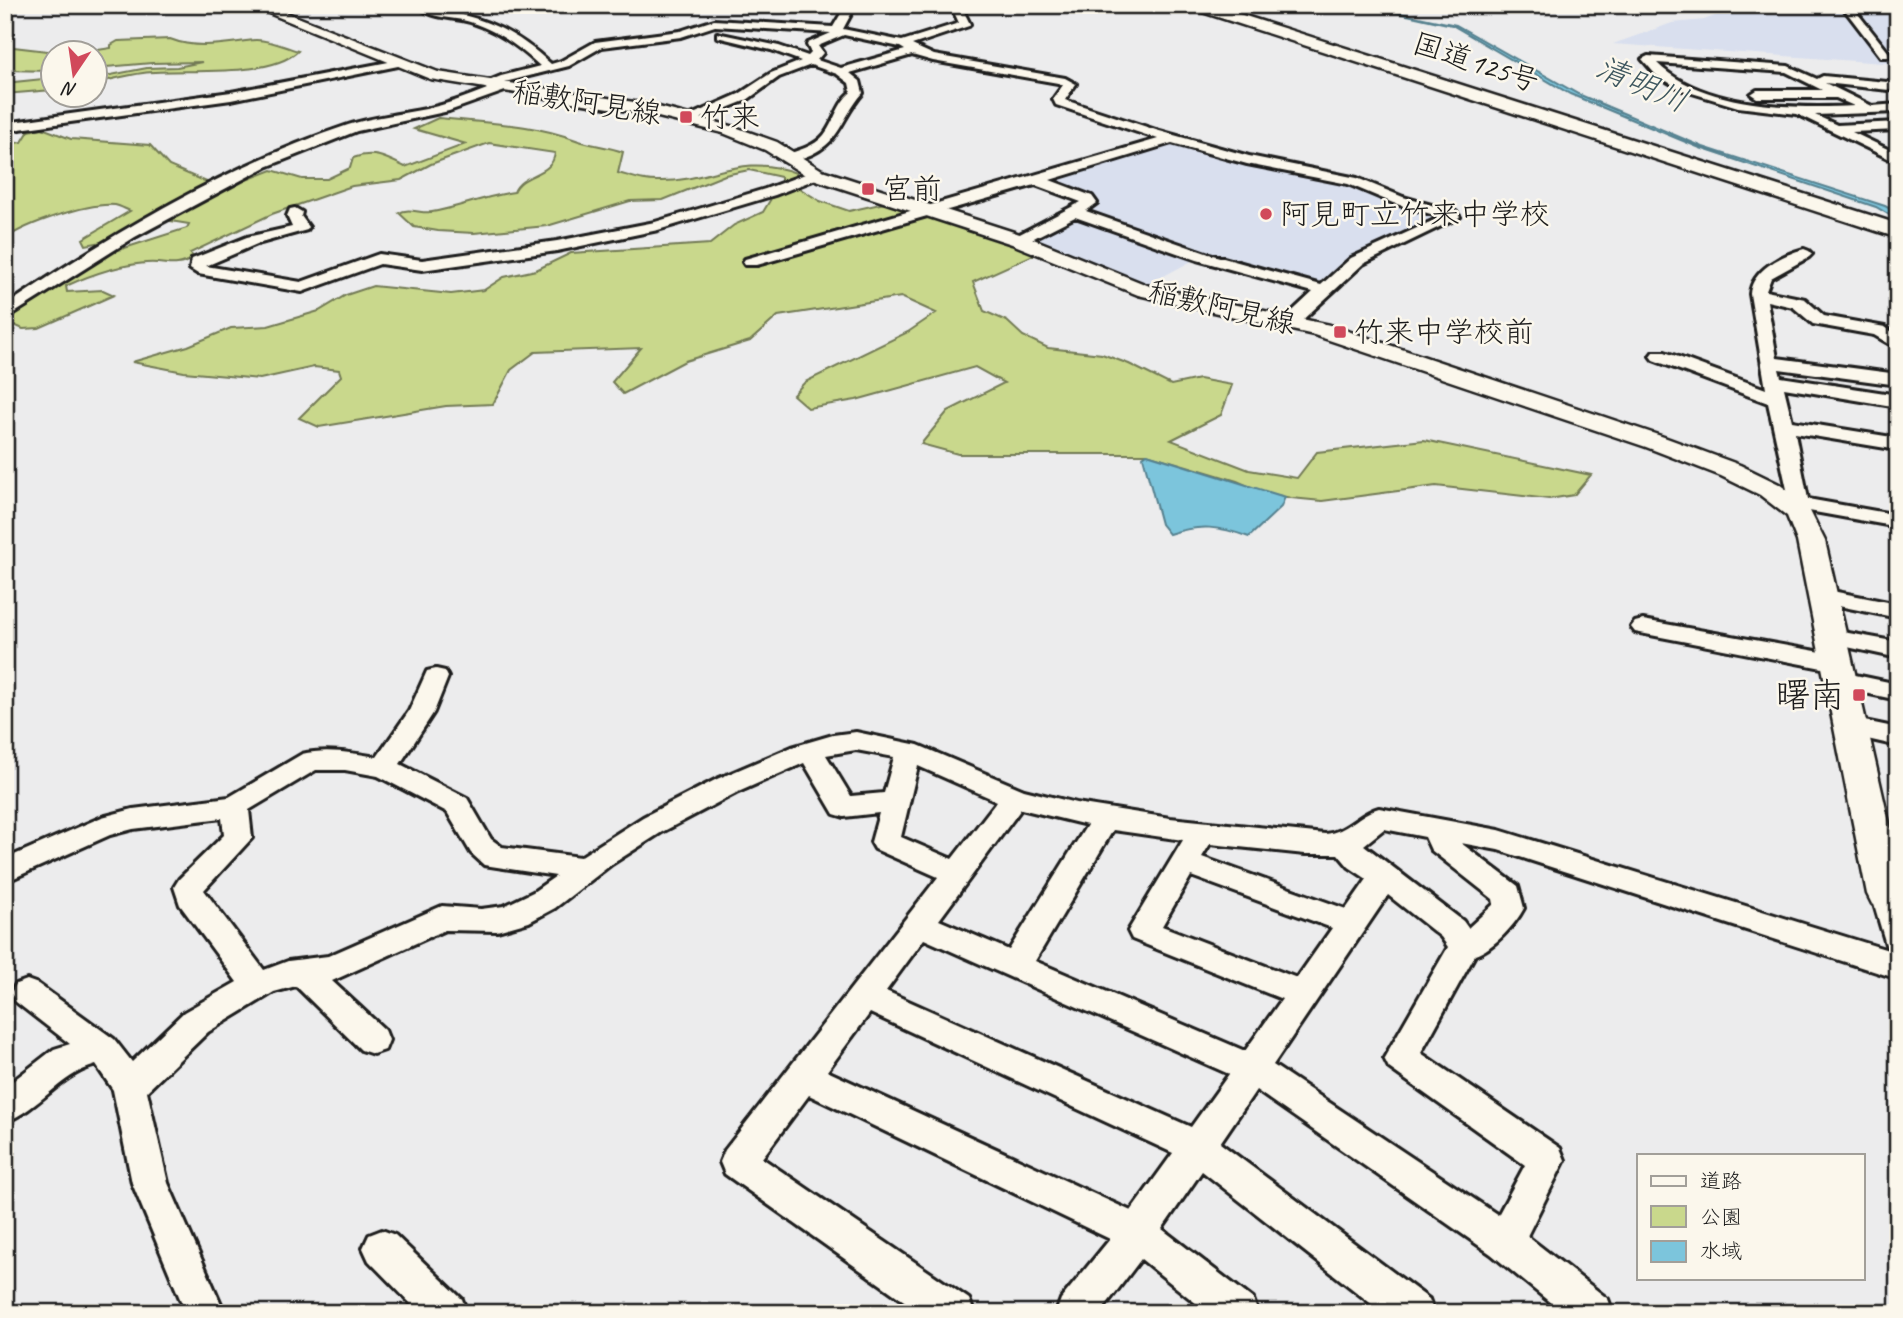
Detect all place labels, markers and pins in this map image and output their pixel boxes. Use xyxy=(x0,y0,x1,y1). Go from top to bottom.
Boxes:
place label: 竹来 xyxy=(700,98,760,136)
marker: 竹来 xyxy=(678,109,694,125)
place label: 宮前 xyxy=(882,170,942,208)
marker: 宮前 xyxy=(860,181,876,197)
place label: 阿見町立竹来中学校 xyxy=(1280,195,1550,233)
marker: 阿見町立竹来中学校 xyxy=(1258,206,1274,222)
place label: 竹来中学校前 xyxy=(1354,313,1534,351)
marker: 竹来中学校前 xyxy=(1332,324,1348,340)
place label: 曙南 xyxy=(1775,673,1845,718)
marker: 曙南 xyxy=(1851,687,1867,703)

